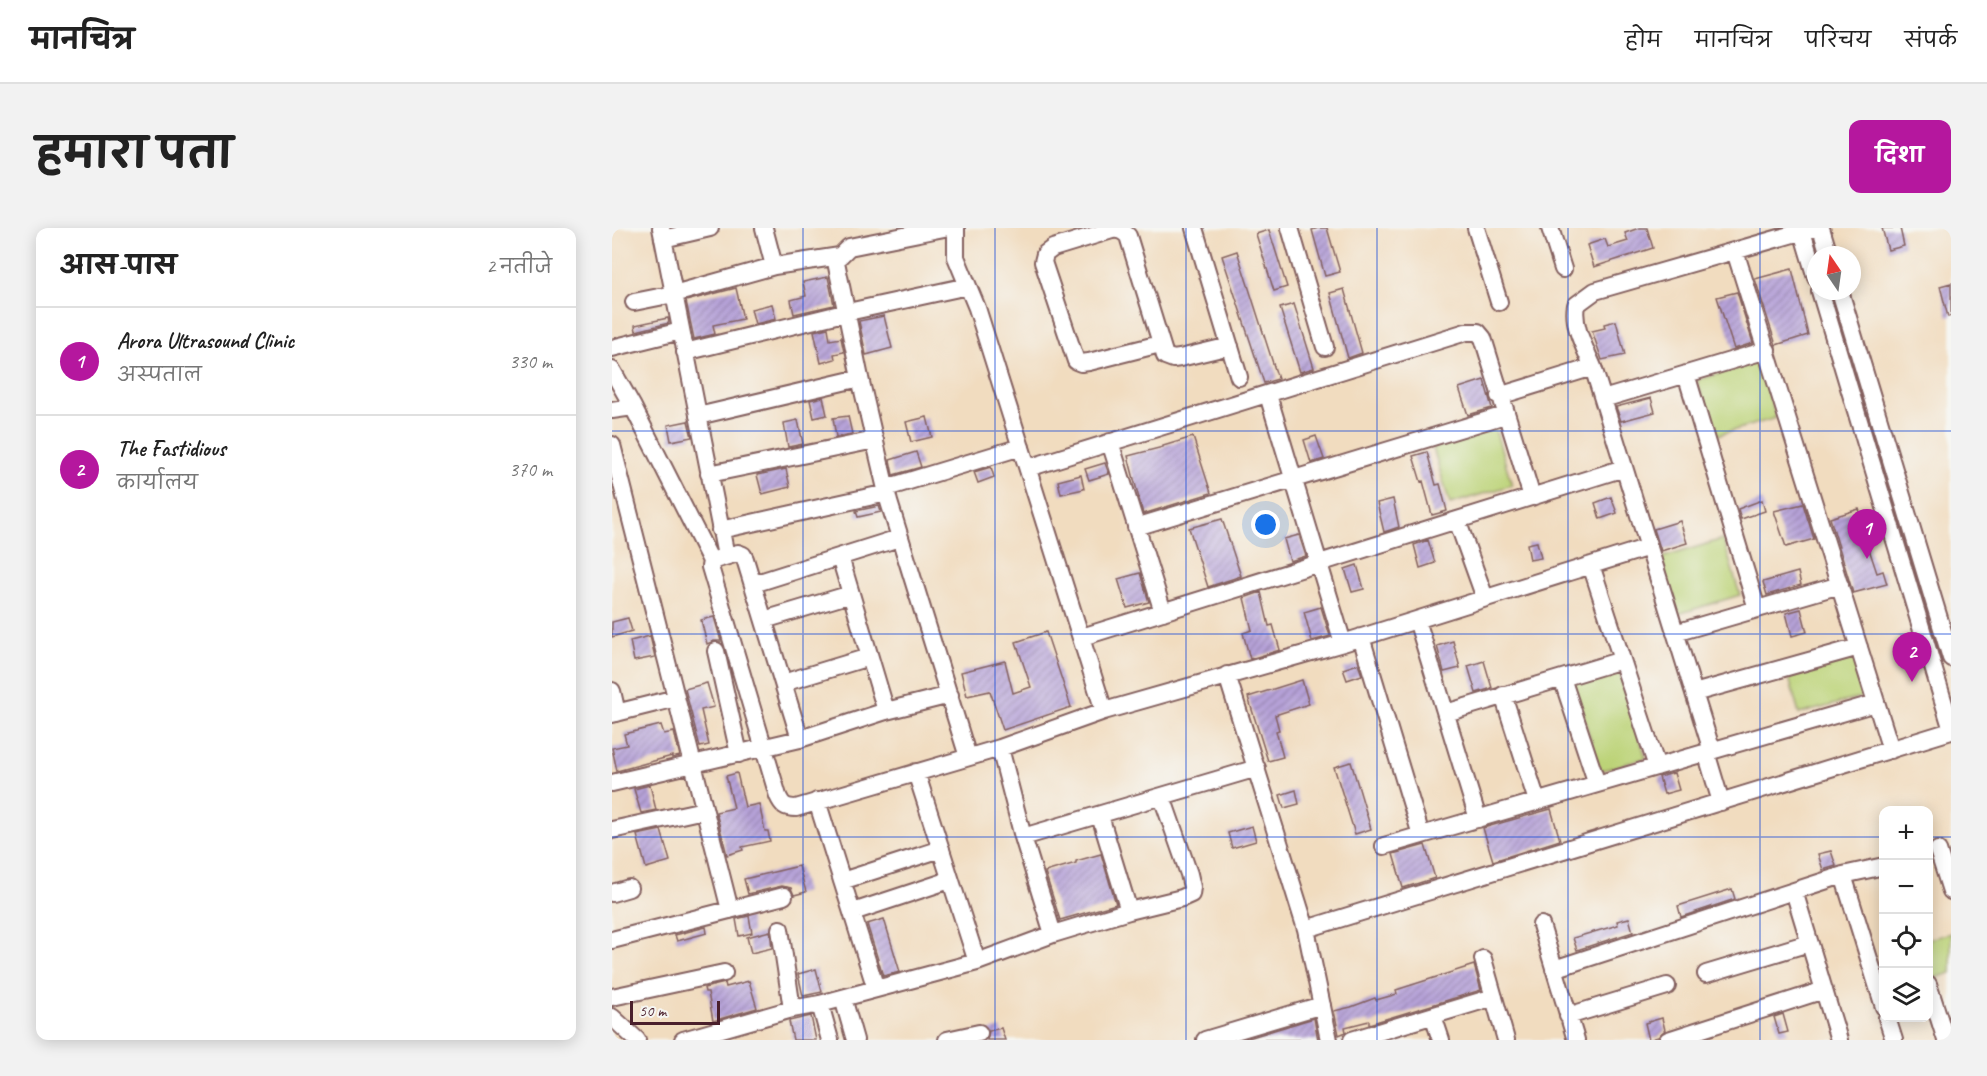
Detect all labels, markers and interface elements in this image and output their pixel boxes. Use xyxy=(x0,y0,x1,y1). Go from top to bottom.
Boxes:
text: मानचित्र xyxy=(30,22,134,57)
text: होम xyxy=(1625,27,1662,53)
text: मानचित्र xyxy=(1695,27,1772,53)
text: परिचय xyxy=(1805,27,1871,53)
text: संपर्क xyxy=(1904,27,1957,53)
button: दिशा xyxy=(1849,120,1951,193)
text: हमारा पता xyxy=(36,127,233,180)
north arrow xyxy=(1807,246,1861,300)
text: आस-पास xyxy=(60,249,177,282)
text: 2 नतीजे xyxy=(486,254,552,279)
text: Arora Ultrasound Clinic xyxy=(117,327,294,355)
text: 1 xyxy=(75,349,84,374)
text: 330 m xyxy=(509,349,552,374)
text: अस्पताल xyxy=(117,362,202,387)
text: The Fastidious xyxy=(117,435,226,463)
text: 2 xyxy=(75,457,84,482)
text: 370 m xyxy=(509,457,552,482)
text: कार्यालय xyxy=(117,470,198,495)
your location xyxy=(1251,510,1280,539)
pin: 1 xyxy=(1848,510,1886,559)
pin: 2 xyxy=(1892,632,1932,682)
map controls xyxy=(1879,806,1933,1022)
button: + xyxy=(1879,806,1933,860)
button: − xyxy=(1879,860,1933,914)
button: locate xyxy=(1879,914,1933,968)
button: layers xyxy=(1879,968,1933,1022)
scale bar xyxy=(630,998,720,1026)
text: 50 m xyxy=(639,1001,666,1021)

